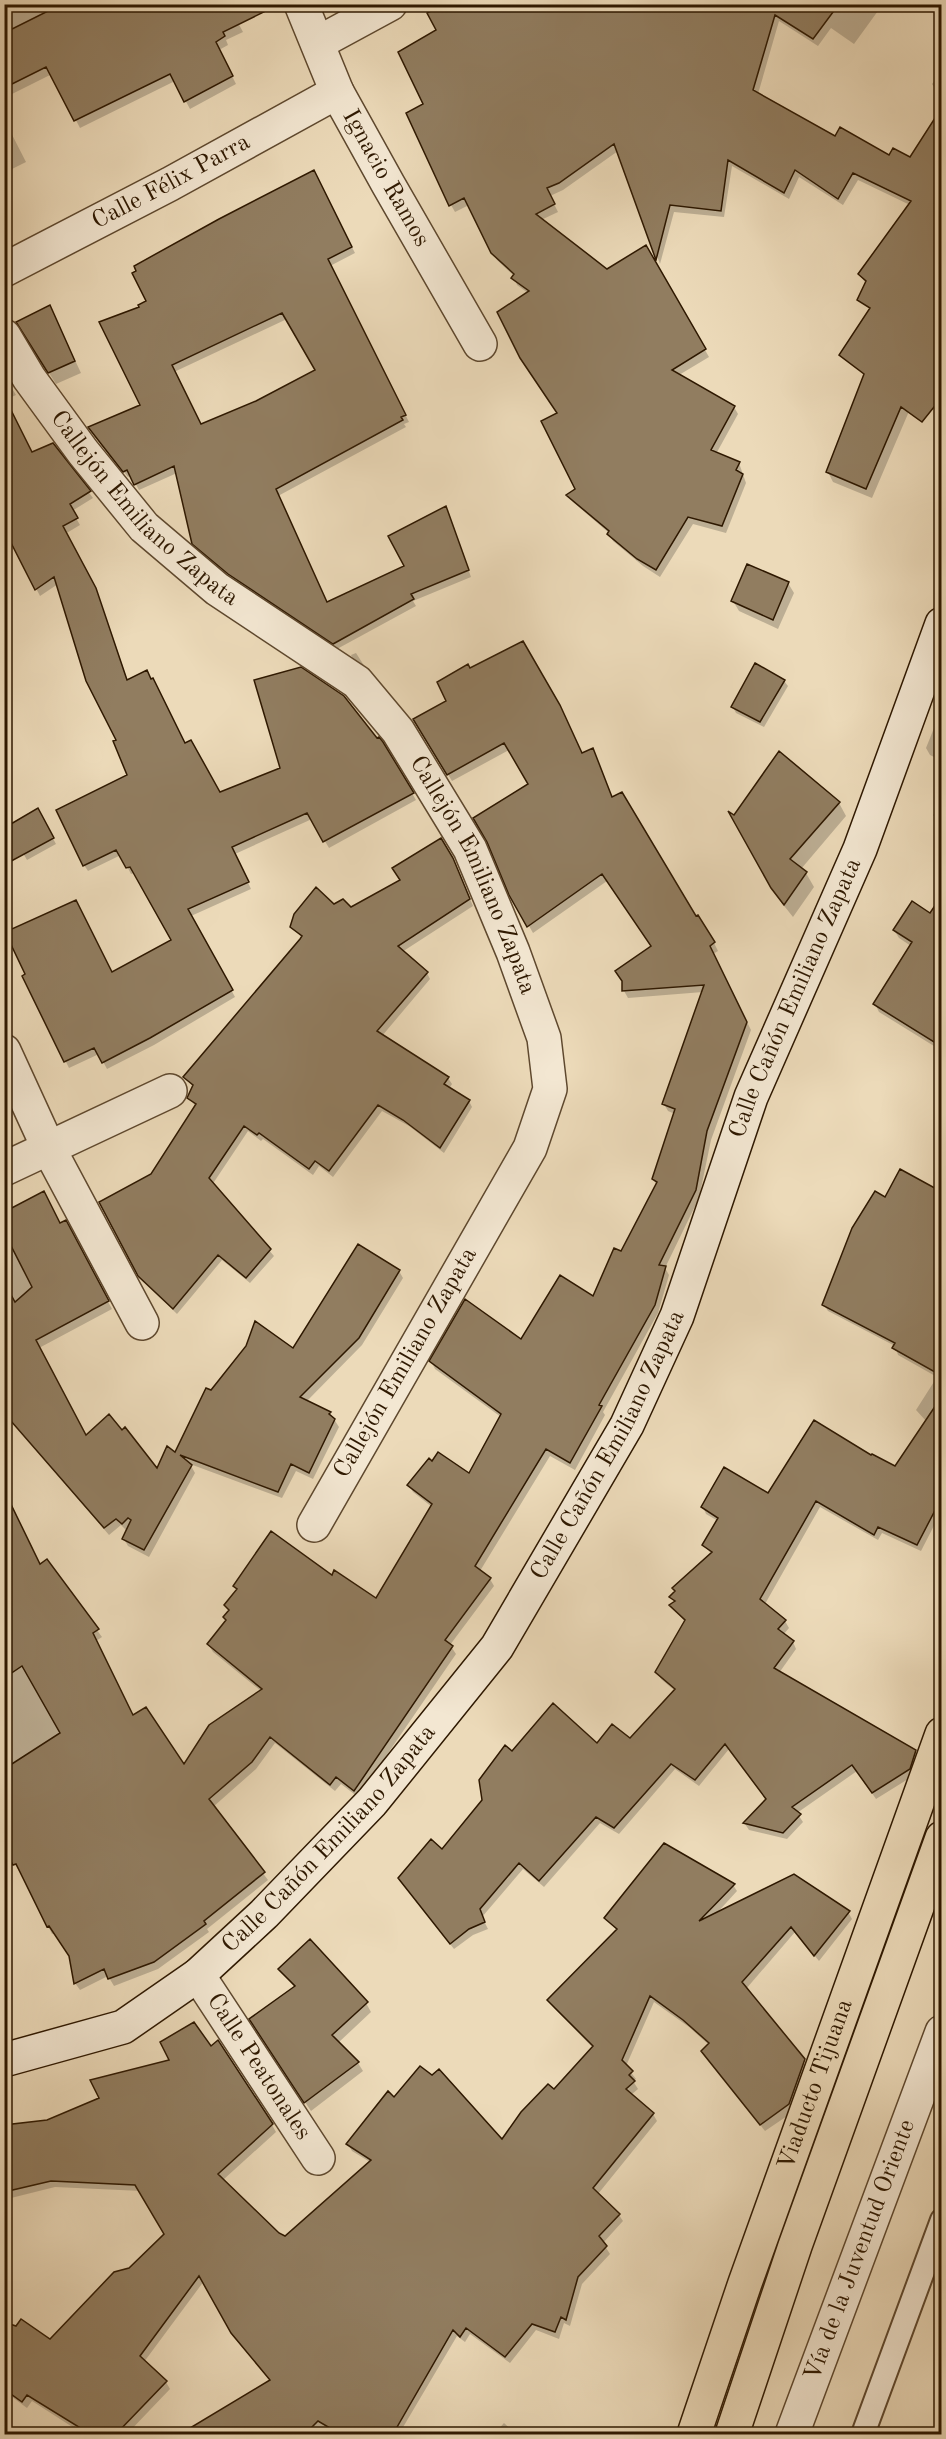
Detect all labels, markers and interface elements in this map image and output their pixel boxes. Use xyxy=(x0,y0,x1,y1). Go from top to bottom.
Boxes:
street label: Ignacio Ramos xyxy=(337,106,433,251)
street label: Calle Félix Parra xyxy=(89,130,254,234)
street label: Callejón Emiliano Zapata xyxy=(45,407,242,611)
street label: Callejón Emiliano Zapata xyxy=(405,752,539,998)
street label: Calle Cañón Emiliano Zapata xyxy=(726,855,866,1141)
street label: Callejón Emiliano Zapata xyxy=(330,1244,482,1482)
street label: Calle Cañón Emiliano Zapata xyxy=(527,1307,690,1584)
street label: Calle Cañón Emiliano Zapata xyxy=(218,1721,441,1958)
street label: Calle Peatonales xyxy=(202,1989,315,2145)
street label: Viaducto Tijuana xyxy=(775,1996,858,2173)
street label: Vía de la Juventud Oriente xyxy=(801,2117,920,2384)

